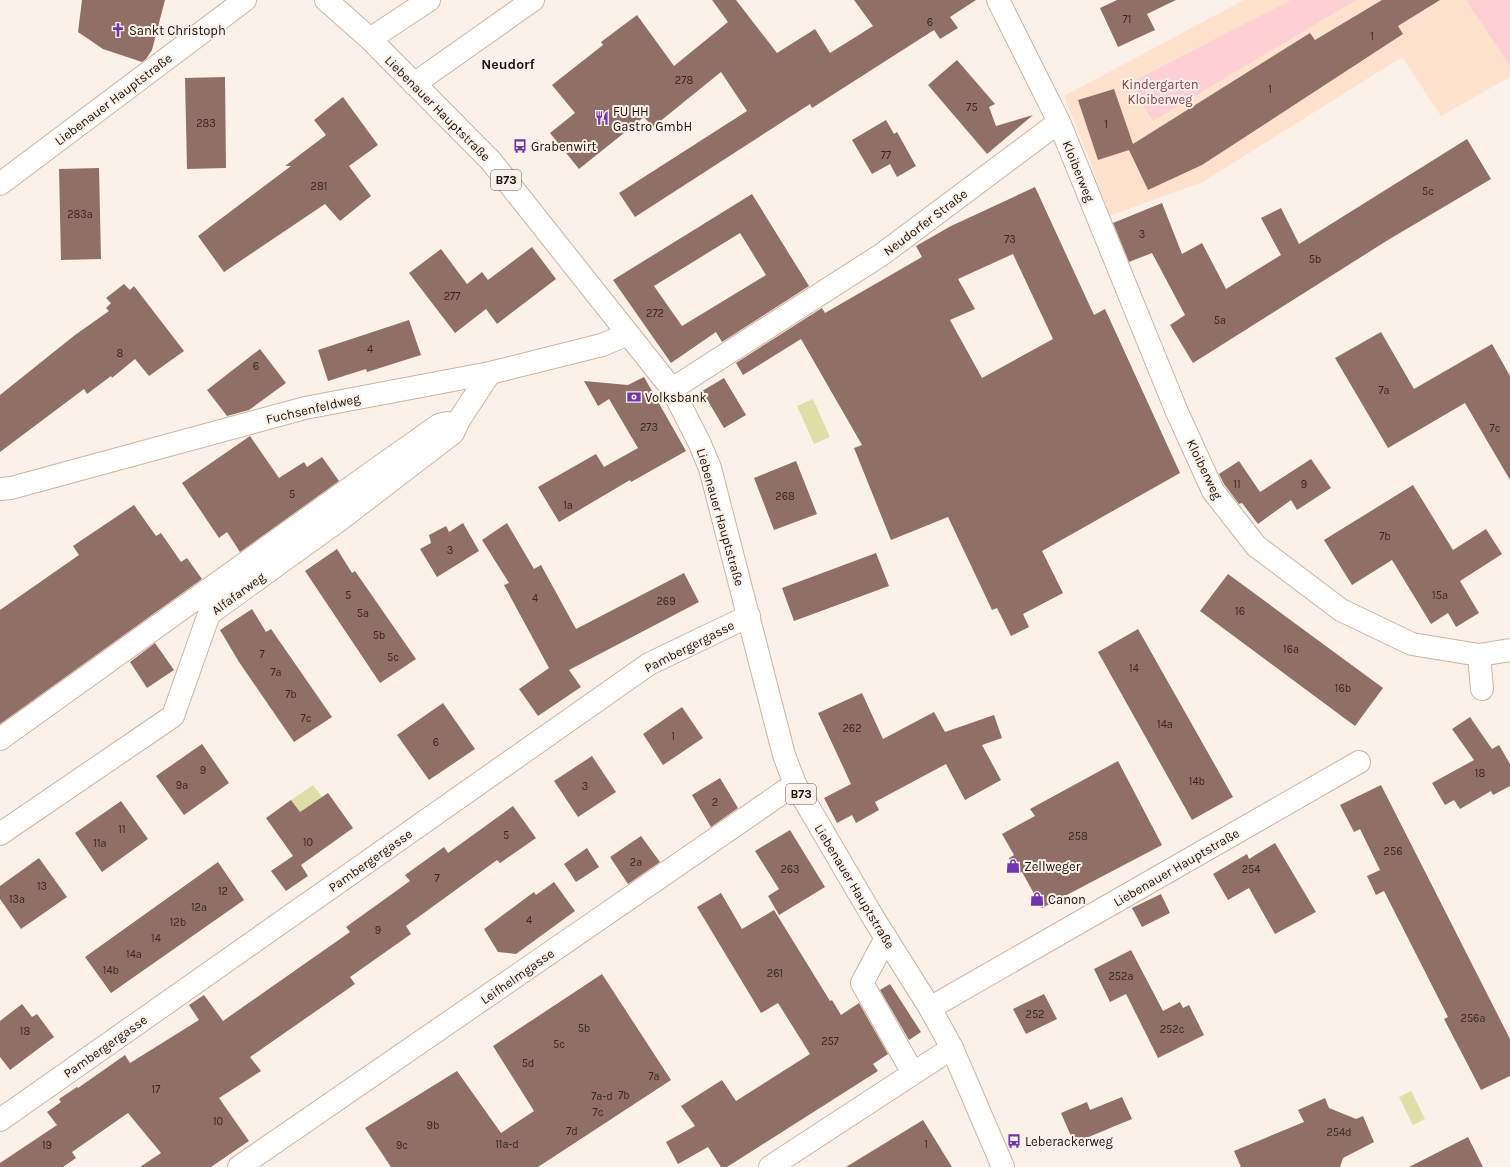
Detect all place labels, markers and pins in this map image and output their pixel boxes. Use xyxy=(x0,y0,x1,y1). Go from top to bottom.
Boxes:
church icon: Sankt Christoph xyxy=(110,22,126,38)
place label: Sankt Christoph xyxy=(129,23,226,38)
place label: FU HH Gastro GmbH xyxy=(613,104,692,134)
restaurant icon: FU HH Gastro GmbH xyxy=(594,110,610,126)
bus stop icon: Grabenwirt xyxy=(512,138,528,154)
place label: Grabenwirt xyxy=(531,139,596,154)
bank icon: Volksbank xyxy=(626,389,642,405)
place label: Volksbank xyxy=(645,390,707,405)
shop icon: Zellweger xyxy=(1005,858,1021,874)
place label: Zellweger xyxy=(1024,859,1081,874)
shop icon: Canon xyxy=(1029,891,1045,907)
place label: Canon xyxy=(1048,892,1086,907)
bus stop icon: Leberackerweg xyxy=(1006,1133,1022,1149)
place label: Leberackerweg xyxy=(1025,1134,1113,1149)

